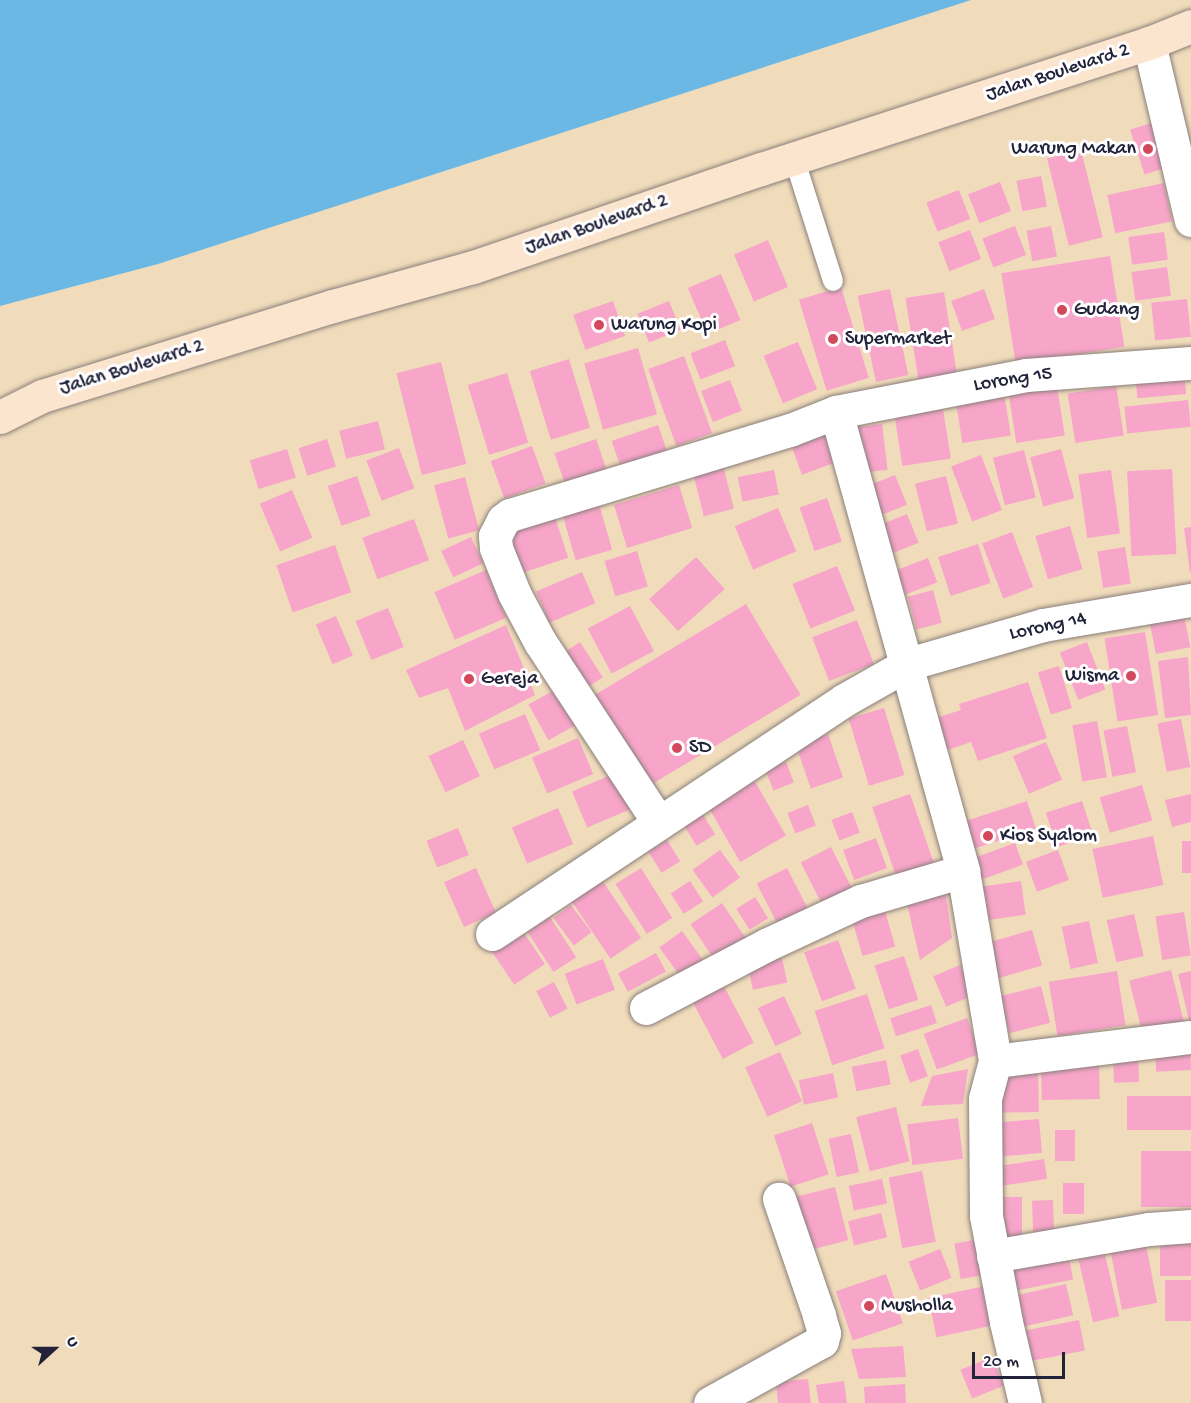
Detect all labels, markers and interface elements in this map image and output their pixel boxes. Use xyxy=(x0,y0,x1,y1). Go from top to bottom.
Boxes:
street label: Jalan Boulevard 2 xyxy=(983,39,1133,107)
place label: Warung Makan xyxy=(1011,137,1136,161)
marker: Warung Makan xyxy=(1141,142,1155,156)
street label: Jalan Boulevard 2 xyxy=(522,189,672,261)
place label: Gudang xyxy=(1074,298,1140,322)
marker: Gudang xyxy=(1055,303,1069,317)
place label: Warung Kopi xyxy=(611,313,717,337)
marker: Warung Kopi xyxy=(592,318,606,332)
place label: Supermarket xyxy=(845,327,951,351)
marker: Supermarket xyxy=(826,332,840,346)
street label: Jalan Boulevard 2 xyxy=(57,335,207,401)
street label: Lorong 15 xyxy=(972,362,1054,398)
street label: Lorong 14 xyxy=(1007,607,1089,647)
place label: Wisma xyxy=(1065,664,1119,688)
place label: Gereja xyxy=(481,667,538,691)
marker: Wisma xyxy=(1124,669,1138,683)
marker: Gereja xyxy=(462,672,476,686)
place label: SD xyxy=(689,736,711,760)
marker: SD xyxy=(670,741,684,755)
place label: Kios Syalom xyxy=(1000,824,1097,848)
marker: Kios Syalom xyxy=(981,829,995,843)
place label: Musholla xyxy=(881,1294,953,1318)
marker: Musholla xyxy=(862,1299,876,1313)
north arrow xyxy=(24,1319,84,1379)
text: U xyxy=(61,1335,82,1350)
scale bar xyxy=(975,1340,1068,1378)
text: 20 m xyxy=(983,1352,1019,1373)

